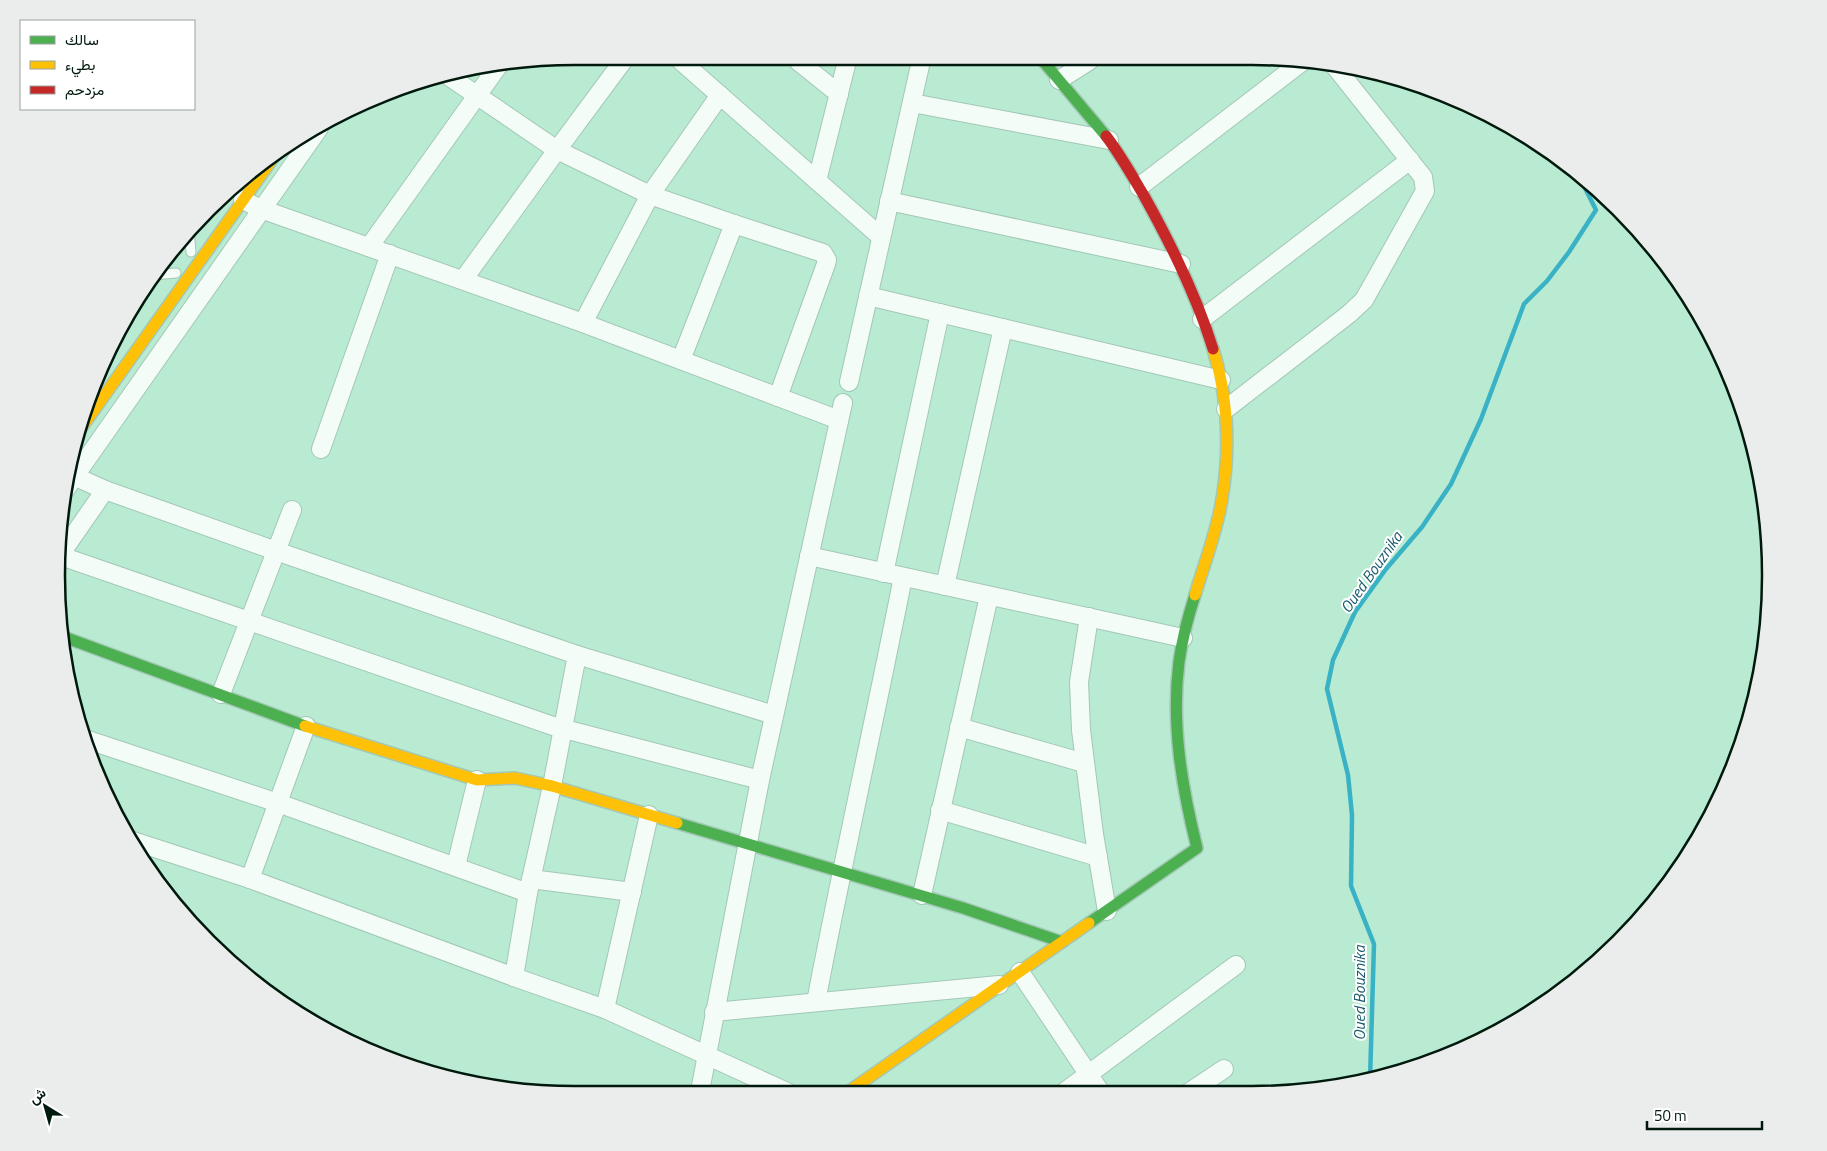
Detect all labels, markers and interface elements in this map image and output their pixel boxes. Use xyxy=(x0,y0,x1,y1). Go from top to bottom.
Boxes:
legend xyxy=(20,20,195,110)
text: سالك xyxy=(65,28,99,51)
text: بطيء xyxy=(65,53,95,78)
text: مزدحم xyxy=(65,78,104,101)
water label: Oued Bouznika xyxy=(1334,525,1409,618)
water label: Oued Bouznika xyxy=(1347,945,1371,1040)
north arrow xyxy=(20,1081,70,1131)
text: ش xyxy=(24,1082,50,1109)
scale bar xyxy=(1647,1098,1762,1130)
text: 50 m xyxy=(1654,1104,1687,1127)

